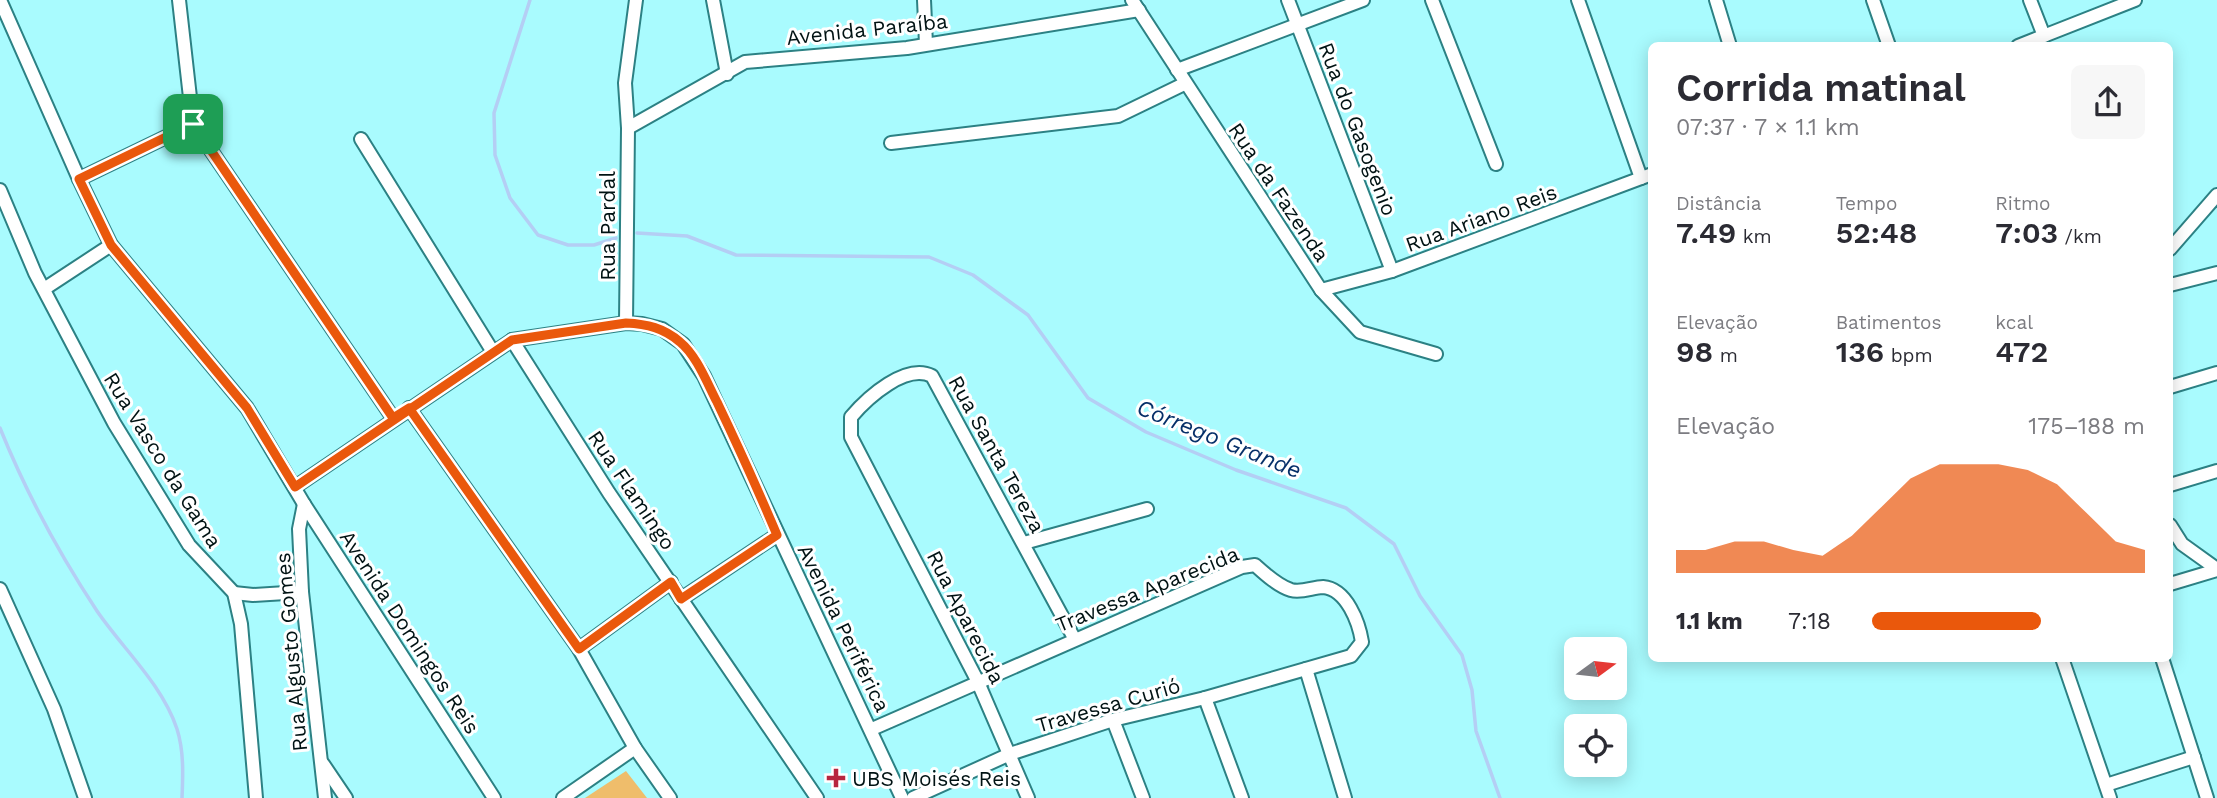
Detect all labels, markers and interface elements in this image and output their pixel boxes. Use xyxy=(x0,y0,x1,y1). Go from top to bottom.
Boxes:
street label: Avenida Paraíba xyxy=(785,8,949,50)
street label: Rua do Gasogenio xyxy=(1313,39,1403,219)
button: share xyxy=(2071,65,2145,139)
text: Corrida matinal xyxy=(1676,66,1966,110)
pin xyxy=(163,94,223,154)
icon: arrive xyxy=(174,105,212,143)
text: 07:37 · 7 × 1.1 km xyxy=(1676,114,1860,141)
street label: Rua da Fazenda xyxy=(1223,118,1335,266)
street label: Rua Pardal xyxy=(595,171,620,281)
street label: Rua Ariano Reis xyxy=(1402,179,1560,257)
text: Distância xyxy=(1676,192,1762,215)
text: Tempo xyxy=(1836,192,1897,215)
text: Ritmo xyxy=(1995,192,2050,215)
text: 7.49 xyxy=(1676,215,1736,250)
text: 52:48 xyxy=(1836,215,1918,250)
text: 7:03 xyxy=(1995,215,2058,250)
text: km xyxy=(1736,225,1772,248)
text: /km xyxy=(2058,225,2102,248)
text: Elevação xyxy=(1676,311,1758,334)
text: Batimentos xyxy=(1836,311,1942,334)
text: kcal xyxy=(1995,311,2033,334)
text: 98 xyxy=(1676,334,1713,369)
text: 136 xyxy=(1836,334,1884,369)
text: 472 xyxy=(1995,334,2048,369)
text: m xyxy=(1713,344,1738,367)
text: bpm xyxy=(1884,344,1933,367)
street label: Rua Vasco da Gama xyxy=(99,368,227,552)
street label: Rua Santa Tereza xyxy=(943,371,1051,537)
water label: Córrego Grande xyxy=(1133,394,1305,484)
text: Elevação xyxy=(1676,413,1775,440)
text: 175–188 m xyxy=(2028,413,2145,440)
street label: Rua Flamingo xyxy=(583,425,681,555)
street label: Avenida Domingos Reis xyxy=(335,526,485,738)
street label: Avenida Periférica xyxy=(793,540,895,716)
street label: Travessa Aparecida xyxy=(1052,541,1242,637)
street label: Rua Aparecida xyxy=(922,546,1010,688)
street label: Rua Algusto Gomes xyxy=(270,552,312,752)
text: 1.1 km xyxy=(1676,608,1743,635)
text: 7:18 xyxy=(1788,608,1831,635)
north arrow xyxy=(1564,637,1628,700)
map controls xyxy=(1564,637,1627,777)
street label: Travessa Curió xyxy=(1033,672,1183,738)
button: locate xyxy=(1564,714,1627,777)
place label: UBS Moisés Reis xyxy=(852,766,1021,791)
marker: UBS Moisés Reis xyxy=(826,768,846,788)

